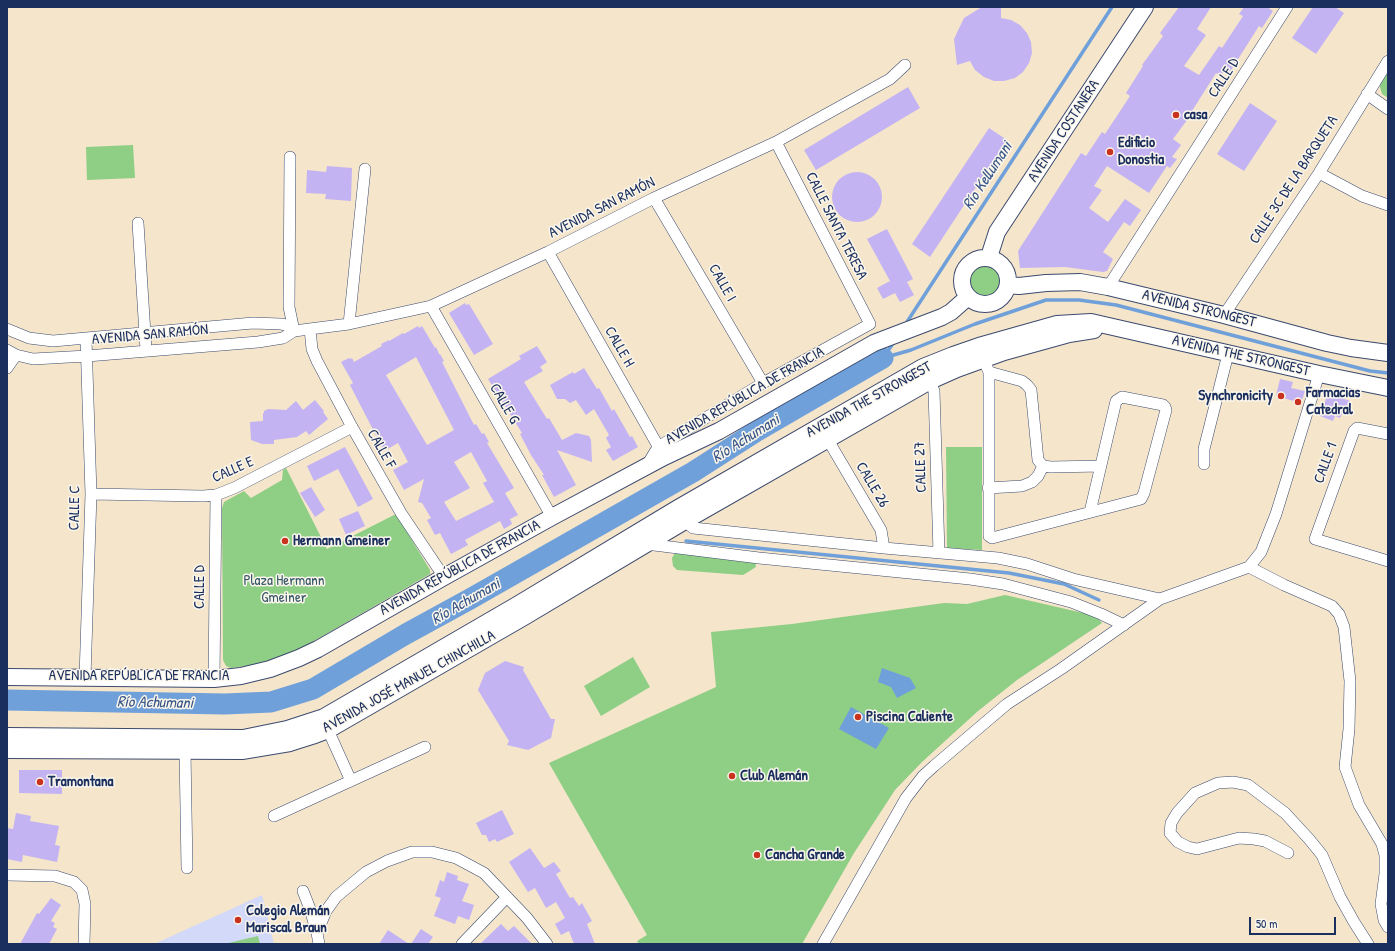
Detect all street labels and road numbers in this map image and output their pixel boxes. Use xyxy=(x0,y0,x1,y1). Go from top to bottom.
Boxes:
street label: CALLE D xyxy=(1204,55,1244,101)
street label: AVENIDA COSTANERA xyxy=(1024,76,1104,186)
street label: CALLE 3C DE LA BARQUETA xyxy=(1246,112,1342,248)
street label: CALLE SANTA TERESA xyxy=(801,169,871,283)
street label: AVENIDA SAN RAMÓN xyxy=(546,173,658,243)
street label: CALLE I xyxy=(704,261,740,305)
street label: AVENIDA STRONGEST xyxy=(1140,286,1258,332)
street label: AVENIDA SAN RAMÓN xyxy=(91,321,209,349)
street label: CALLE H xyxy=(600,324,638,370)
street label: AVENIDA THE STRONGEST xyxy=(1170,331,1312,381)
street label: AVENIDA REPÚBLICA DE FRANCIA xyxy=(662,343,828,449)
street label: AVENIDA THE STRONGEST xyxy=(803,358,935,442)
street label: CALLE G xyxy=(485,380,523,428)
street label: CALLE F xyxy=(363,426,399,472)
street label: CALLE 1 xyxy=(1310,440,1342,486)
street label: CALLE 27 xyxy=(911,441,931,493)
street label: CALLE E xyxy=(210,453,256,487)
street label: CALLE 26 xyxy=(851,459,893,511)
street label: CALLE C xyxy=(66,485,84,531)
street label: AVENIDA REPÚBLICA DE FRANCIA xyxy=(377,516,543,620)
street label: CALLE D xyxy=(191,565,209,609)
street label: AVENIDA JOSÉ MANUEL CHINCHILLA xyxy=(319,627,499,737)
street label: AVENIDA REPÚBLICA DE FRANCIA xyxy=(49,667,229,685)

